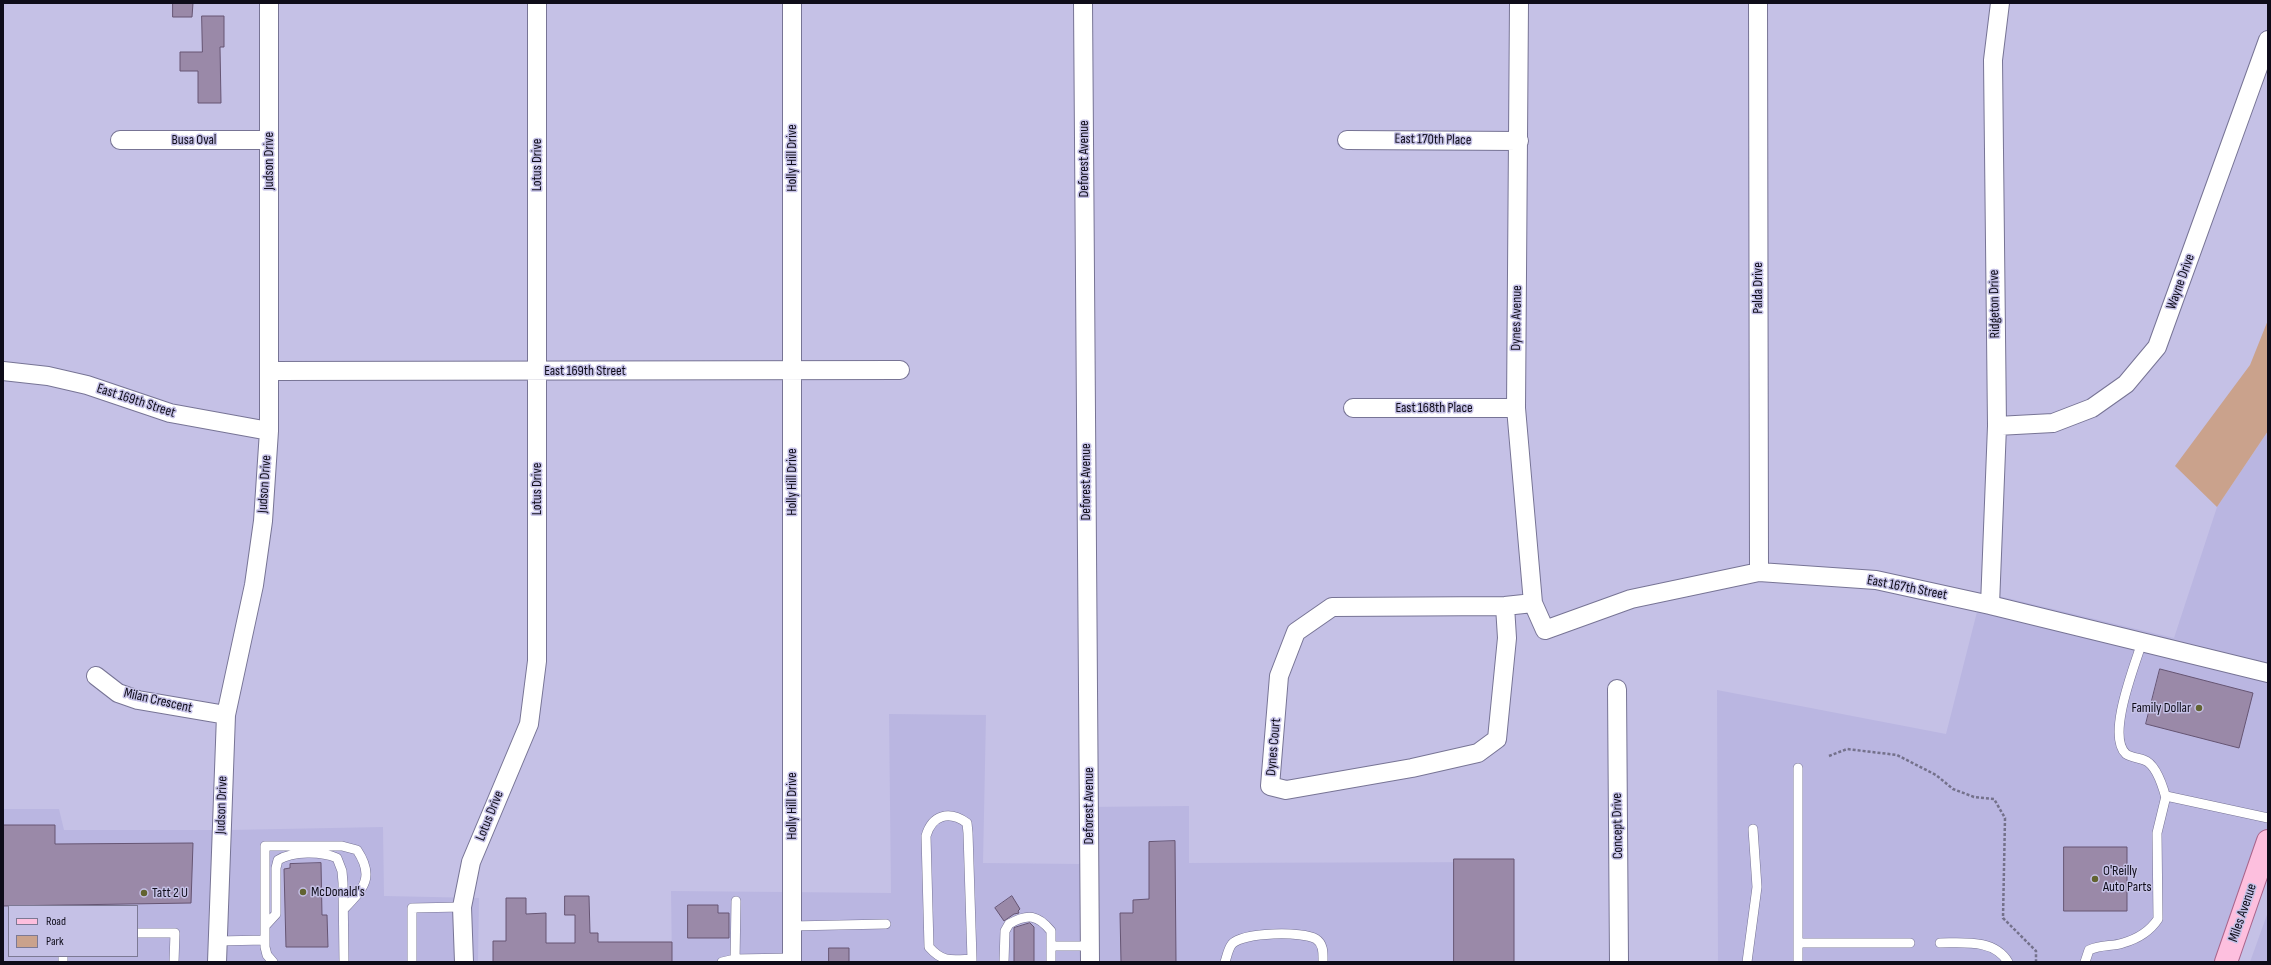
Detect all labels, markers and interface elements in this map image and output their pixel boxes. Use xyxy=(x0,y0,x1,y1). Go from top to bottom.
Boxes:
street label: Deforest Avenue xyxy=(1076,120,1092,198)
street label: Holly Hill Drive xyxy=(784,124,800,192)
street label: East 170th Place xyxy=(1395,131,1471,149)
street label: Busa Oval xyxy=(172,132,216,148)
street label: Judson Drive xyxy=(261,132,277,190)
street label: Lotus Drive xyxy=(529,139,545,191)
street label: Wayne Drive xyxy=(2163,252,2199,312)
street label: Palda Drive xyxy=(1750,262,1766,314)
street label: Ridgeton Drive xyxy=(1986,270,2004,338)
street label: Dynes Avenue xyxy=(1508,285,1526,351)
street label: East 169th Street xyxy=(544,363,626,379)
street label: East 169th Street xyxy=(95,380,177,422)
street label: East 168th Place xyxy=(1395,400,1473,416)
street label: Deforest Avenue xyxy=(1078,443,1094,521)
street label: Holly Hill Drive xyxy=(784,448,800,516)
street label: Judson Drive xyxy=(255,454,275,514)
street label: Lotus Drive xyxy=(529,463,545,515)
street label: East 167th Street xyxy=(1866,572,1948,604)
street label: Milan Crescent xyxy=(122,685,194,717)
place label: Family Dollar xyxy=(2131,700,2191,716)
marker: Family Dollar xyxy=(2194,703,2204,713)
street label: Dynes Court xyxy=(1263,717,1285,777)
street label: Deforest Avenue xyxy=(1081,767,1097,845)
street label: Holly Hill Drive xyxy=(784,772,800,840)
street label: Judson Drive xyxy=(213,776,231,834)
street label: Lotus Drive xyxy=(472,788,508,844)
street label: Concept Drive xyxy=(1609,793,1627,859)
place label: O'Reilly Auto Parts xyxy=(2103,863,2152,896)
marker: O'Reilly Auto Parts xyxy=(2090,874,2100,884)
street label: Miles Avenue xyxy=(2225,882,2261,944)
place label: McDonald's xyxy=(311,884,365,900)
place label: Tatt 2 U xyxy=(152,885,188,901)
marker: McDonald's xyxy=(298,887,308,897)
marker: Tatt 2 U xyxy=(139,888,149,898)
legend xyxy=(8,905,138,957)
text: Road xyxy=(46,914,66,929)
text: Park xyxy=(46,934,64,949)

